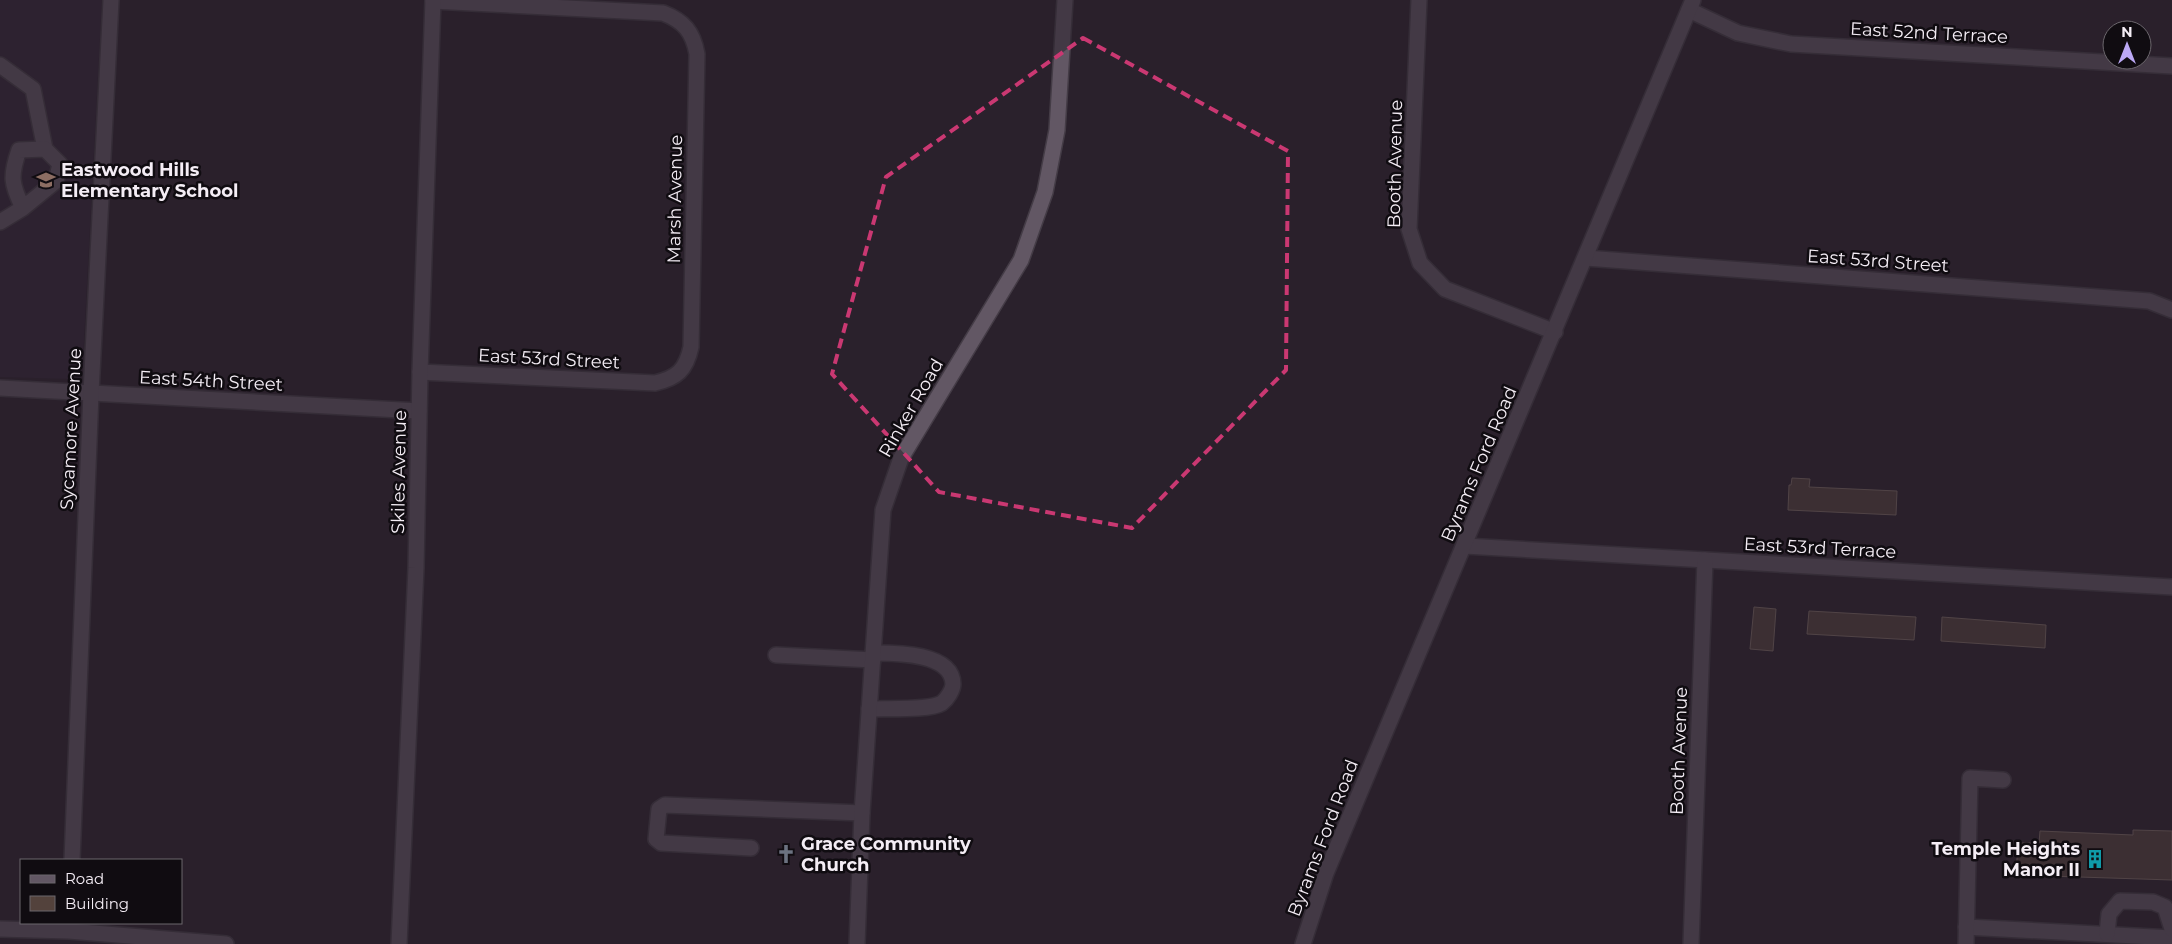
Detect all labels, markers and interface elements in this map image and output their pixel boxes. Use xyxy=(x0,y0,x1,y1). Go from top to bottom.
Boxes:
street label: East 52nd Terrace xyxy=(1850,18,2009,48)
north arrow xyxy=(2102,20,2152,70)
text: N xyxy=(2121,23,2133,41)
street label: Booth Avenue xyxy=(1383,100,1407,228)
street label: Marsh Avenue xyxy=(663,134,687,263)
place label: Eastwood Hills Elementary School xyxy=(61,159,238,202)
school or university icon: Eastwood Hills Elementary School xyxy=(35,169,57,191)
street label: East 53rd Street xyxy=(1806,245,1950,277)
street label: East 53rd Street xyxy=(478,344,620,374)
street label: Sycamore Avenue xyxy=(56,347,86,511)
street label: Rinker Road xyxy=(874,355,948,461)
street label: East 54th Street xyxy=(139,366,283,396)
street label: Byrams Ford Road xyxy=(1436,383,1522,545)
street label: Skiles Avenue xyxy=(387,410,411,534)
street label: East 53rd Terrace xyxy=(1743,533,1897,563)
street label: Booth Avenue xyxy=(1666,686,1692,815)
street label: Byrams Ford Road xyxy=(1283,756,1363,920)
place label: Grace Community Church xyxy=(801,833,971,876)
place label: Temple Heights Manor II xyxy=(1932,838,2080,881)
church icon: Grace Community Church xyxy=(775,843,797,865)
building icon: Temple Heights Manor II xyxy=(2084,848,2106,870)
legend xyxy=(20,859,182,924)
text: Road xyxy=(65,869,104,888)
text: Building xyxy=(65,894,129,913)

